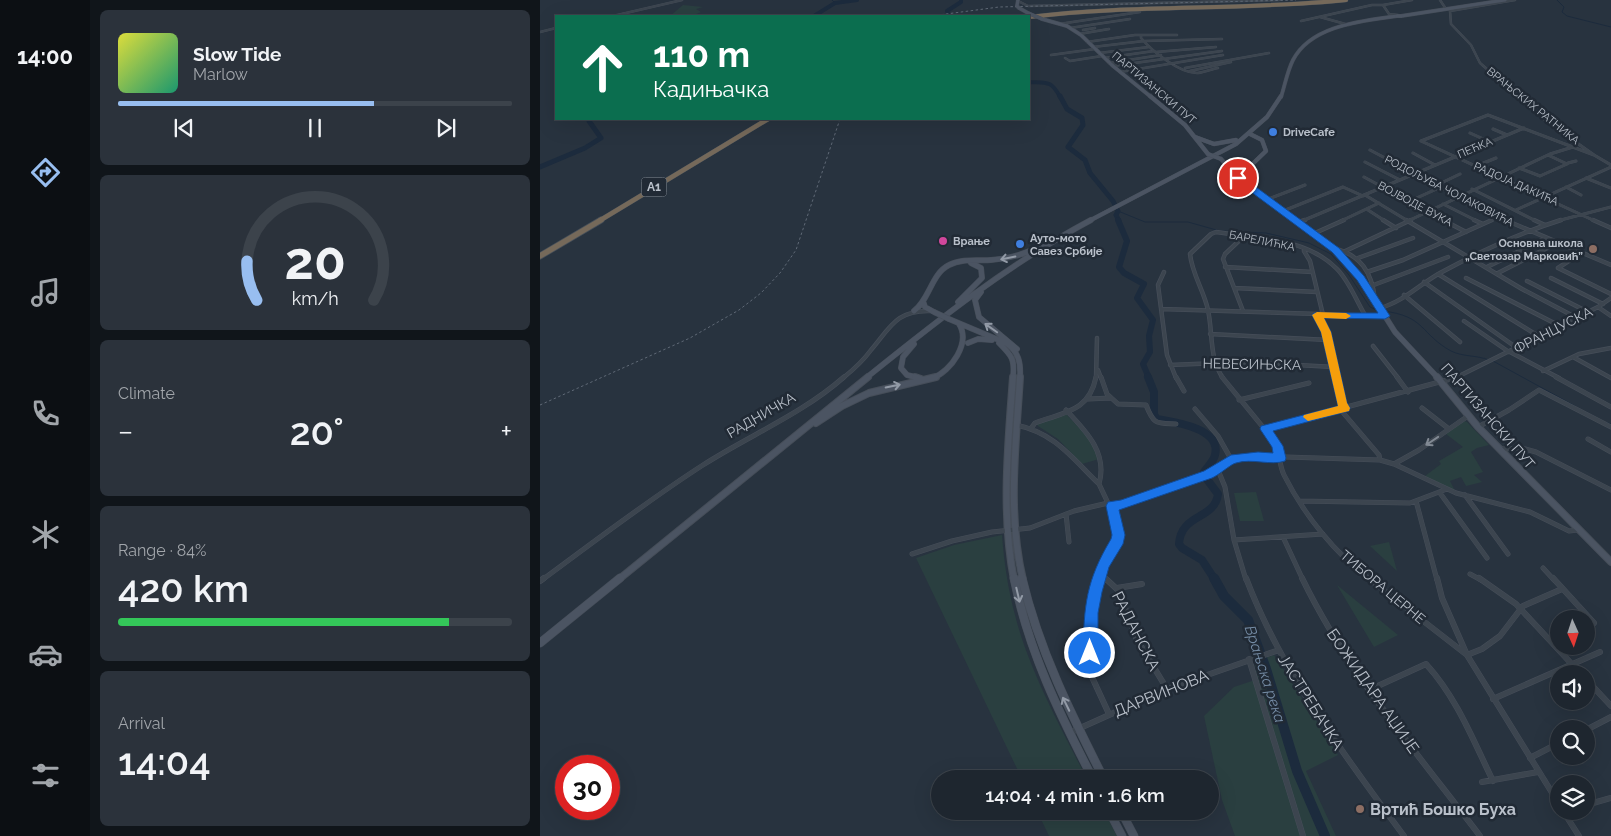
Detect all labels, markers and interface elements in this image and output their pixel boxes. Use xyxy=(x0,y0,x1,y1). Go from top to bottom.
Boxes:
text: 110 m xyxy=(653,34,750,75)
icon: ahead xyxy=(570,35,635,100)
text: 14:00 xyxy=(17,43,73,69)
text: Slow Tide xyxy=(193,43,282,65)
street label: ПАРТИЗАНСКИ ПУТ xyxy=(1109,49,1199,127)
text: Marlow xyxy=(193,65,248,84)
street label: ВРАЊСКИХ РАТНИКА xyxy=(1484,65,1582,148)
text: Кадињачка xyxy=(653,76,769,102)
icon: previous xyxy=(170,114,198,142)
icon: pause xyxy=(301,114,329,142)
icon: next xyxy=(432,114,460,142)
marker: DriveCafe xyxy=(1267,126,1279,138)
place label: DriveCafe xyxy=(1283,126,1335,139)
street label: ПЕЋКА xyxy=(1455,135,1495,161)
street label: РОДОЉУБА ЧОЛАКОВИЋА xyxy=(1382,153,1516,230)
icon: directions xyxy=(28,155,63,190)
pin xyxy=(1217,157,1259,199)
street label: РАДОЈА ДАКИЋА xyxy=(1472,159,1561,209)
icon: arrive xyxy=(1224,164,1252,192)
road number: A1 xyxy=(642,178,666,196)
street label: ВОЈВОДЕ ВУКА xyxy=(1376,179,1455,229)
street label: БАРЕЛИЋКА xyxy=(1228,228,1297,254)
text: 20 xyxy=(284,230,346,291)
place label: Ауто-мото Савез Србије xyxy=(1030,232,1103,258)
marker: Врање xyxy=(937,235,949,247)
place label: Врање xyxy=(953,235,990,248)
place label: Основна школа „Светозар Марковић” xyxy=(1465,237,1583,263)
marker: Ауто-мото Савез Србије xyxy=(1014,238,1026,250)
marker: Основна школа „Светозар Марковић” xyxy=(1587,243,1599,255)
one-way arrow xyxy=(1000,254,1016,263)
icon: music xyxy=(28,275,63,310)
text: km/h xyxy=(291,288,339,309)
street label: ФРАНЦУСКА xyxy=(1511,303,1595,357)
one-way arrow xyxy=(985,323,999,333)
street label: НЕВЕСИЊСКА xyxy=(1202,355,1302,373)
street label: ПАРТИЗАНСКИ ПУТ xyxy=(1438,360,1538,472)
one-way arrow xyxy=(885,381,901,390)
text: Climate xyxy=(118,384,175,403)
street label: РАДНИЧКА xyxy=(724,389,799,441)
icon: phone xyxy=(28,396,63,431)
text: 20° xyxy=(290,409,344,454)
text: − xyxy=(118,415,133,448)
text: + xyxy=(500,415,512,448)
one-way arrow xyxy=(1425,436,1439,446)
icon: climate xyxy=(28,517,63,552)
text: Range · 84% xyxy=(118,541,207,560)
street label: ТИБОРА ЦЕРНЕ xyxy=(1337,547,1429,627)
text: 420 km xyxy=(118,566,249,611)
one-way arrow xyxy=(1014,587,1023,603)
street label: РАДАНСКА xyxy=(1108,588,1164,674)
north arrow xyxy=(1550,610,1595,655)
map controls xyxy=(1550,610,1595,820)
water label: Врањска река xyxy=(1241,623,1289,725)
street label: БОЖИДАРА АЏИЈЕ xyxy=(1323,625,1423,757)
position arrow xyxy=(1063,626,1115,678)
icon: car xyxy=(28,637,63,672)
street label: ЈАСТРЕБАЧКА xyxy=(1274,651,1348,754)
street label: ДАРВИНОВА xyxy=(1111,665,1211,721)
button: sound xyxy=(1550,665,1595,710)
one-way arrow xyxy=(1061,697,1071,712)
text: Arrival xyxy=(118,714,165,733)
button: search xyxy=(1550,720,1595,765)
text: 14:04 xyxy=(118,739,211,784)
speed limit sign: 30 xyxy=(555,755,620,820)
icon: filters xyxy=(28,758,63,793)
button: layers xyxy=(1550,775,1595,820)
text: 14:04 · 4 min · 1.6 km xyxy=(985,784,1165,806)
place label: Вртић Бошко Буха xyxy=(1370,800,1516,819)
marker: Вртић Бошко Буха xyxy=(1354,803,1366,815)

